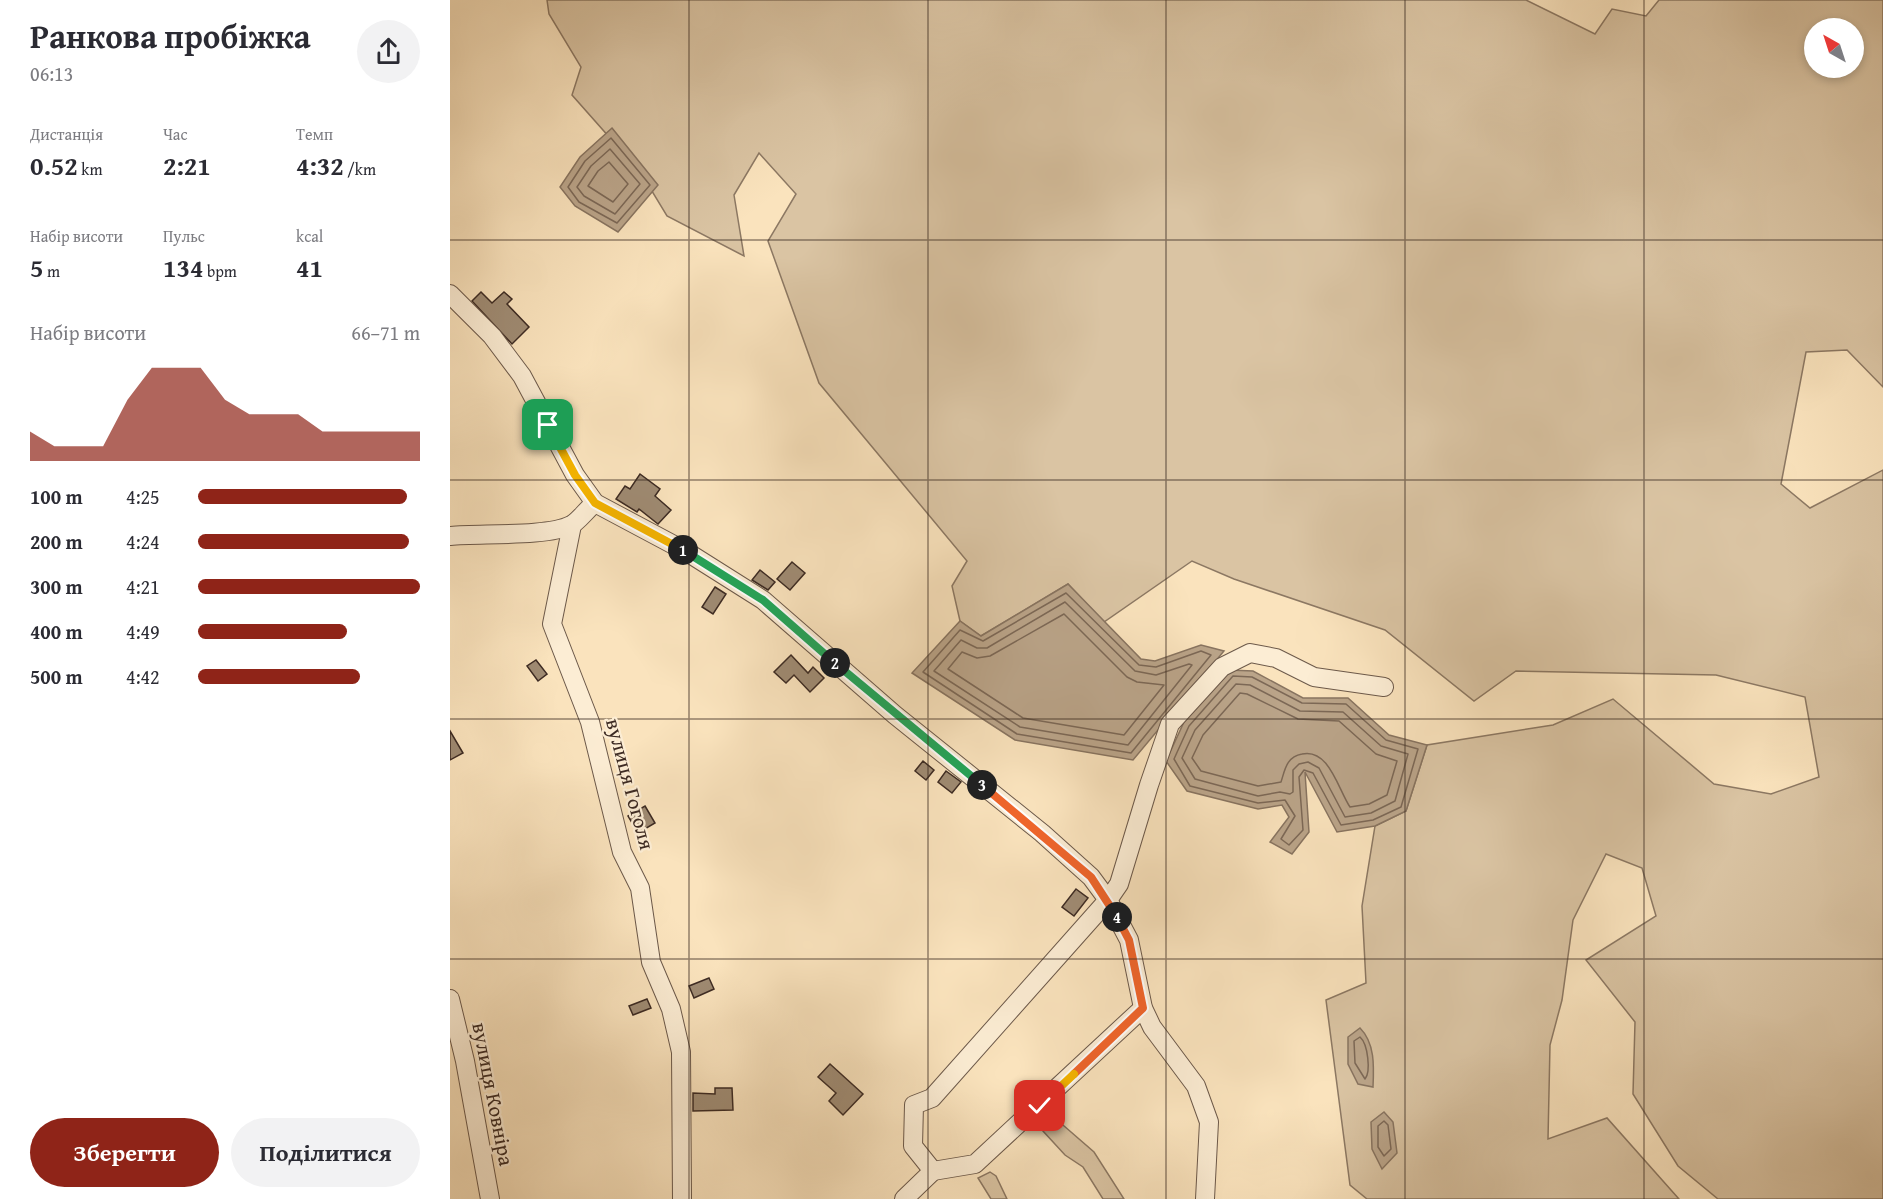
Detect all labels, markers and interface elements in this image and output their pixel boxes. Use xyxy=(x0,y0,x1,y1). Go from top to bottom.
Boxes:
text: Ранкова пробіжка xyxy=(30,12,311,60)
north arrow xyxy=(1804,18,1864,78)
map controls xyxy=(1804,18,1864,78)
button: share xyxy=(357,20,420,83)
text: 06:13 xyxy=(30,59,73,88)
text: Дистанція xyxy=(30,122,103,146)
text: Час xyxy=(163,122,187,146)
text: Темп xyxy=(296,122,333,146)
text: 0.52 xyxy=(30,146,78,185)
text: 2:21 xyxy=(163,146,211,185)
text: 4:32 xyxy=(296,146,344,185)
text: km xyxy=(78,157,102,181)
text: /km xyxy=(344,157,376,181)
text: Набір висоти xyxy=(30,224,123,248)
text: Пульс xyxy=(163,224,205,248)
text: kcal xyxy=(296,224,323,248)
text: 5 xyxy=(30,248,43,287)
text: 134 xyxy=(163,248,203,287)
text: 41 xyxy=(296,248,323,287)
text: m xyxy=(43,259,60,283)
text: bpm xyxy=(203,259,237,283)
text: Набір висоти xyxy=(30,318,146,347)
text: 66–71 m xyxy=(351,318,420,347)
pin xyxy=(522,399,573,450)
icon: arrive xyxy=(531,408,564,441)
text: 100 m xyxy=(30,482,83,511)
text: 4:25 xyxy=(126,482,160,511)
text: 200 m xyxy=(30,527,83,556)
text: 4:24 xyxy=(126,527,160,556)
pin: 1 xyxy=(668,535,698,565)
text: 1 xyxy=(679,538,687,562)
text: 300 m xyxy=(30,572,83,601)
text: 4:21 xyxy=(126,572,160,601)
text: 400 m xyxy=(30,617,83,646)
text: 4:49 xyxy=(126,617,160,646)
pin: 2 xyxy=(820,648,850,678)
text: 2 xyxy=(831,651,839,675)
text: 500 m xyxy=(30,662,83,691)
text: 4:42 xyxy=(126,662,160,691)
street label: вулиця Гоголя xyxy=(598,715,663,853)
pin: 3 xyxy=(967,770,997,800)
text: 3 xyxy=(978,773,986,797)
pin: 4 xyxy=(1102,902,1132,932)
text: 4 xyxy=(1113,905,1121,929)
street label: вулиця Ковніра xyxy=(464,1020,523,1168)
pin xyxy=(1014,1080,1065,1131)
icon: check xyxy=(1023,1089,1056,1122)
button: Зберегти xyxy=(30,1118,219,1187)
button: Поділитися xyxy=(231,1118,420,1187)

